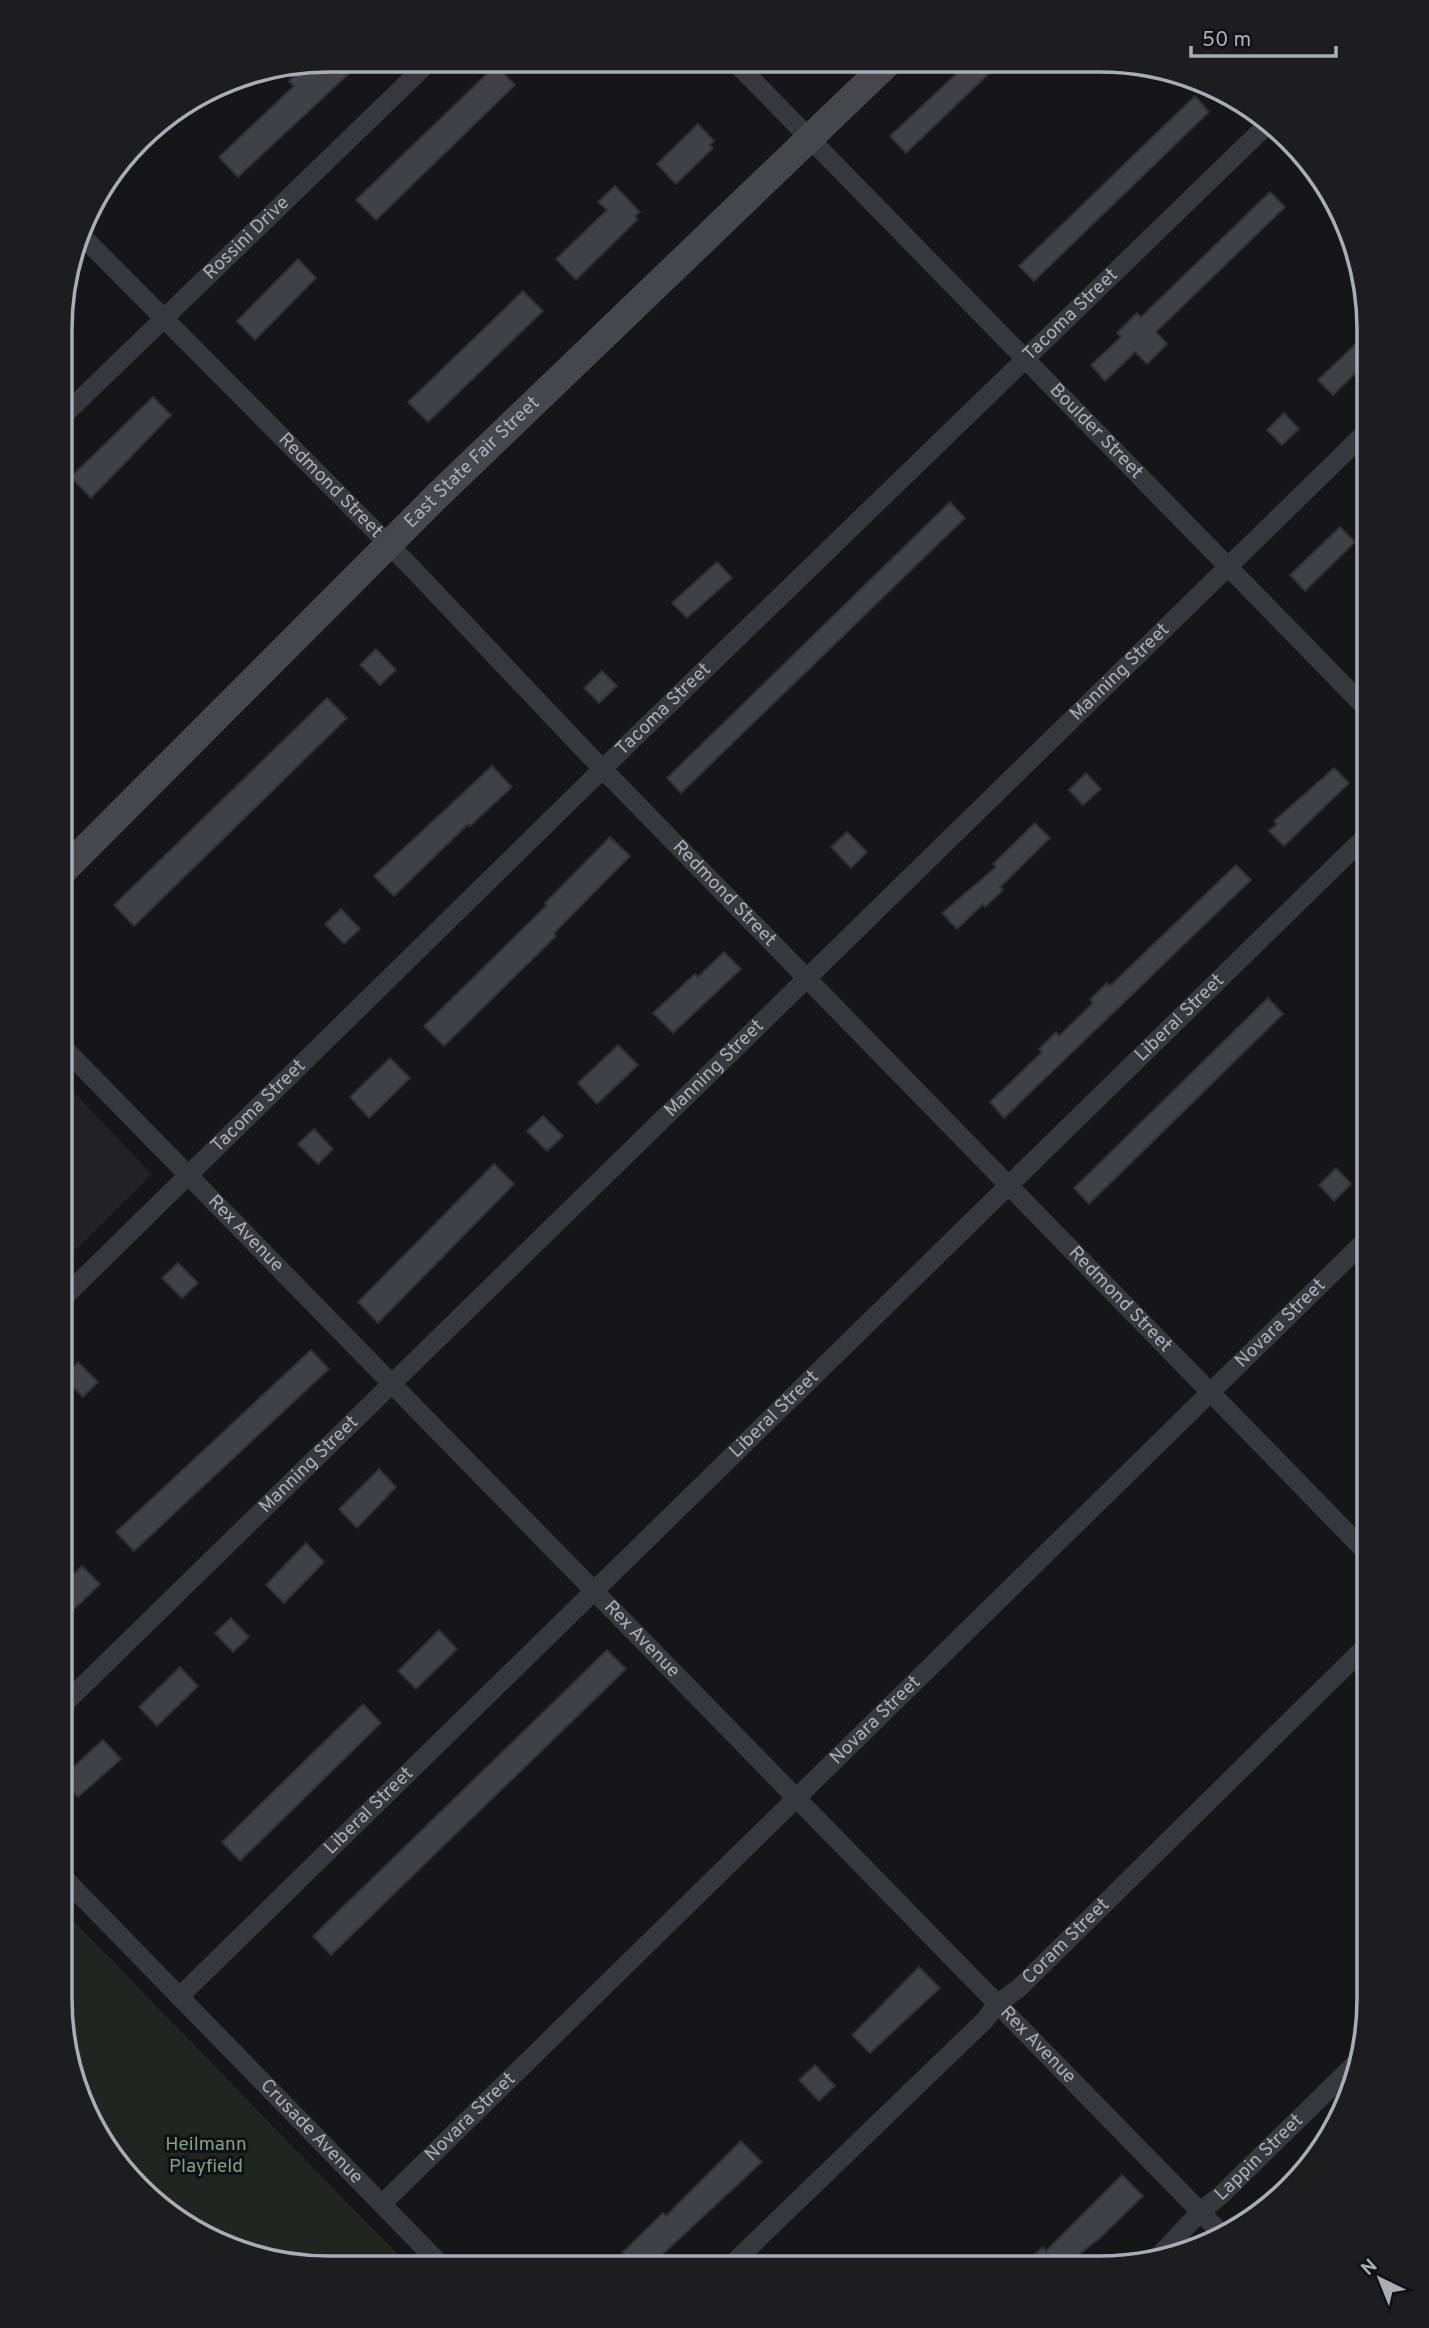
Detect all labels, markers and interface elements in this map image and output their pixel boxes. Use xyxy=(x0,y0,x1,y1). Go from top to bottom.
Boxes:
scale bar xyxy=(1191,14,1336,58)
text: 50 m xyxy=(1202,27,1251,54)
street label: Rossini Drive xyxy=(199,191,295,285)
street label: Tacoma Street xyxy=(1018,264,1123,367)
street label: Boulder Street xyxy=(1044,379,1148,484)
street label: East State Fair Street xyxy=(399,392,545,534)
street label: Redmond Street xyxy=(273,428,388,543)
street label: Manning Street xyxy=(1065,618,1175,726)
street label: Tacoma Street xyxy=(611,658,716,761)
street label: Redmond Street xyxy=(667,836,781,952)
street label: Liberal Street xyxy=(1130,969,1230,1067)
street label: Manning Street xyxy=(660,1015,769,1123)
street label: Tacoma Street xyxy=(206,1055,311,1158)
street label: Rex Avenue xyxy=(202,1190,289,1278)
street label: Redmond Street xyxy=(1063,1241,1177,1358)
street label: Novara Street xyxy=(1230,1274,1331,1373)
street label: Liberal Street xyxy=(725,1365,824,1464)
street label: Manning Street xyxy=(254,1411,364,1519)
street label: Rex Avenue xyxy=(598,1596,685,1683)
street label: Novara Street xyxy=(825,1671,926,1770)
street label: Liberal Street xyxy=(319,1762,419,1860)
street label: Coram Street xyxy=(1017,1893,1115,1990)
street label: Rex Avenue xyxy=(995,2001,1081,2089)
street label: Novara Street xyxy=(420,2068,521,2167)
street label: Crusade Avenue xyxy=(255,2074,368,2189)
street label: Lappin Street xyxy=(1210,2109,1309,2206)
park label: Heilmann Playfield xyxy=(165,2133,247,2179)
north arrow xyxy=(1345,2244,1415,2314)
text: N xyxy=(1357,2255,1383,2281)

